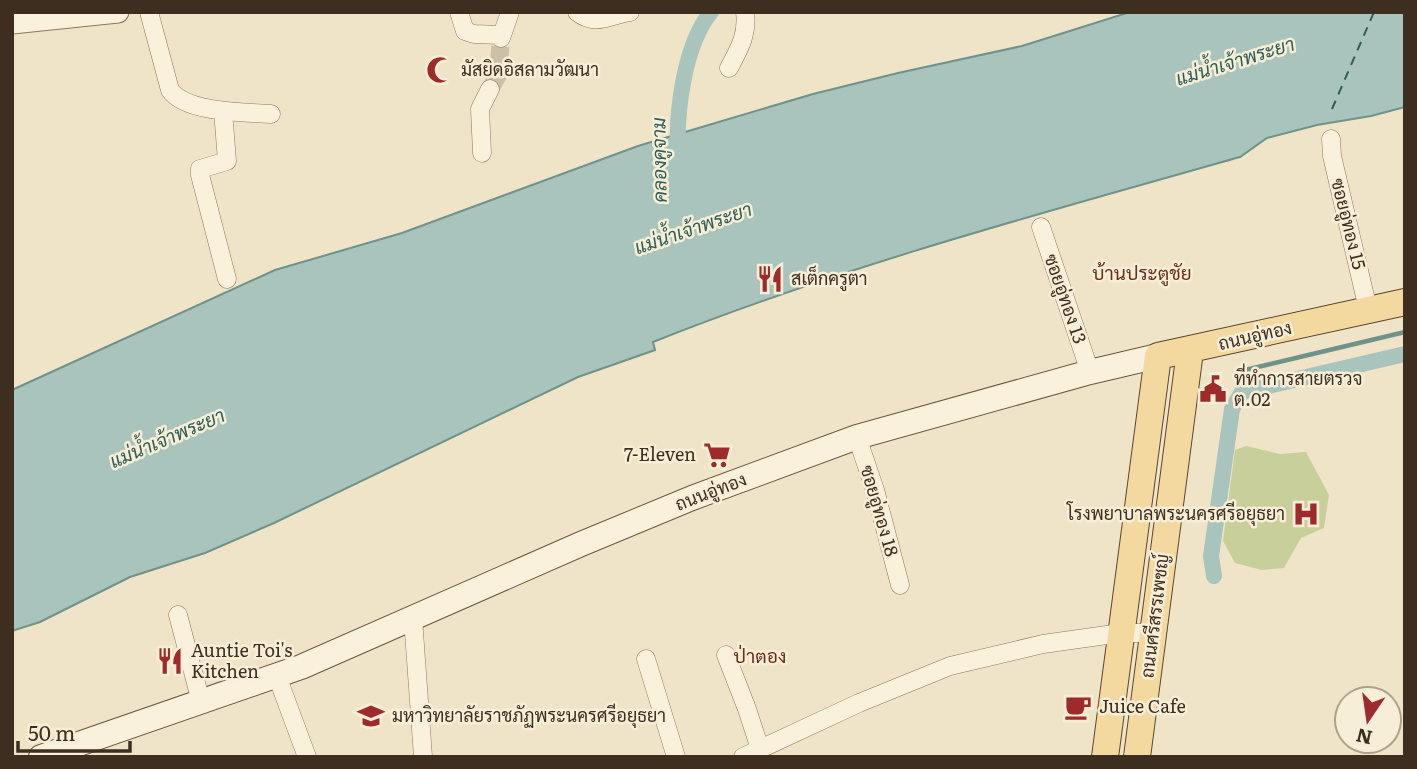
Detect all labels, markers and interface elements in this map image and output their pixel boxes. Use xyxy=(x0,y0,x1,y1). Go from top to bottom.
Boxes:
water label: แม่น้ำเจ้าพระยา xyxy=(1172,29,1298,91)
mosque icon: มัสยิดอิสลามวัฒนา xyxy=(425,55,455,85)
place label: มัสยิดอิสลามวัฒนา xyxy=(461,55,599,82)
water label: คลองคูจาม xyxy=(643,117,674,203)
street label: ซอยอู่ทอง 15 xyxy=(1324,175,1374,272)
water label: แม่น้ำเจ้าพระยา xyxy=(630,194,755,260)
street label: ซอยอู่ทอง 13 xyxy=(1037,250,1094,348)
district label: บ้านประตูชัย xyxy=(1092,258,1192,287)
restaurant icon: สเต็กครูตา xyxy=(755,264,785,294)
place label: สเต็กครูตา xyxy=(791,264,868,292)
street label: ถนนอู่ทอง xyxy=(1215,313,1294,357)
place label: ที่ทำการสายตรวจ ต.02 xyxy=(1234,363,1363,412)
public building icon: ที่ทำการสายตรวจ ต.02 xyxy=(1198,374,1228,404)
water label: แม่น้ำเจ้าพระยา xyxy=(105,400,229,474)
place label: 7-Eleven xyxy=(624,440,696,467)
supermarket icon: 7-Eleven xyxy=(702,440,732,470)
street label: ซอยอู่ทอง 18 xyxy=(854,462,906,560)
street label: ถนนอู่ทอง xyxy=(671,465,750,517)
place label: โรงพยาบาลพระนครศรีอยุธยา xyxy=(1066,499,1285,526)
hospital icon: โรงพยาบาลพระนครศรีอยุธยา xyxy=(1291,499,1321,529)
street label: ถนนศรีสรรเพชญ์ xyxy=(1132,552,1175,680)
place label: Auntie Toi's Kitchen xyxy=(191,636,292,684)
district label: ป่าตอง xyxy=(734,641,786,669)
restaurant icon: Auntie Toi's Kitchen xyxy=(155,646,185,676)
north arrow xyxy=(1333,685,1403,755)
cafe icon: Juice Cafe xyxy=(1063,692,1093,722)
place label: Juice Cafe xyxy=(1099,692,1186,719)
school or university icon: มหาวิทยาลัยราชภัฏพระนครศรีอยุธยา xyxy=(356,701,386,731)
place label: มหาวิทยาลัยราชภัฏพระนครศรีอยุธยา xyxy=(392,701,666,728)
scale bar xyxy=(18,710,130,754)
text: 50 m xyxy=(28,716,75,747)
text: N xyxy=(1353,722,1375,753)

